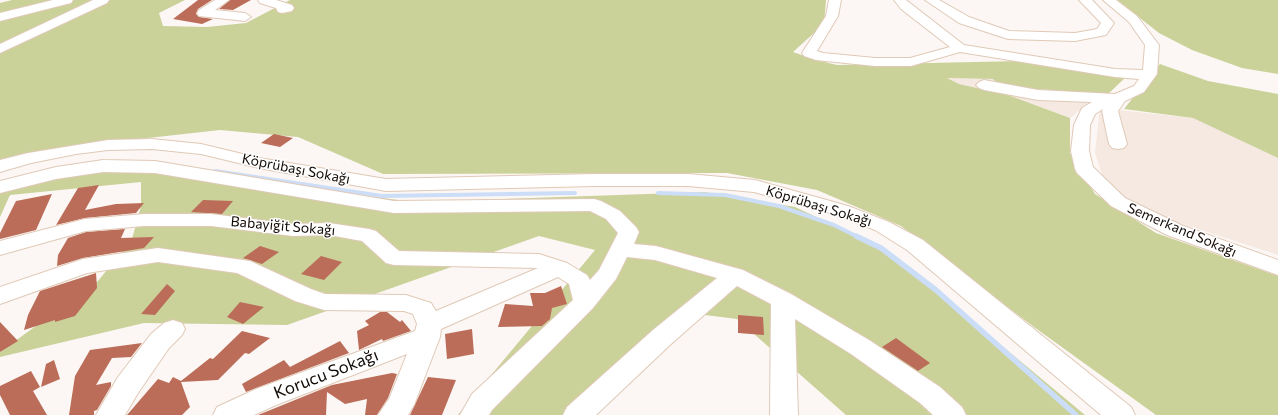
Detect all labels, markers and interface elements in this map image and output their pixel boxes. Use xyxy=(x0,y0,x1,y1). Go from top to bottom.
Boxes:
street label: Köprübaşı Sokağı xyxy=(240,150,352,188)
street label: Köprübaşı Sokağı xyxy=(764,182,874,230)
street label: Semerkand Sokağı xyxy=(1125,199,1239,261)
street label: Babayiğit Sokağı xyxy=(230,213,336,239)
street label: Korucu Sokağı xyxy=(271,345,381,403)

